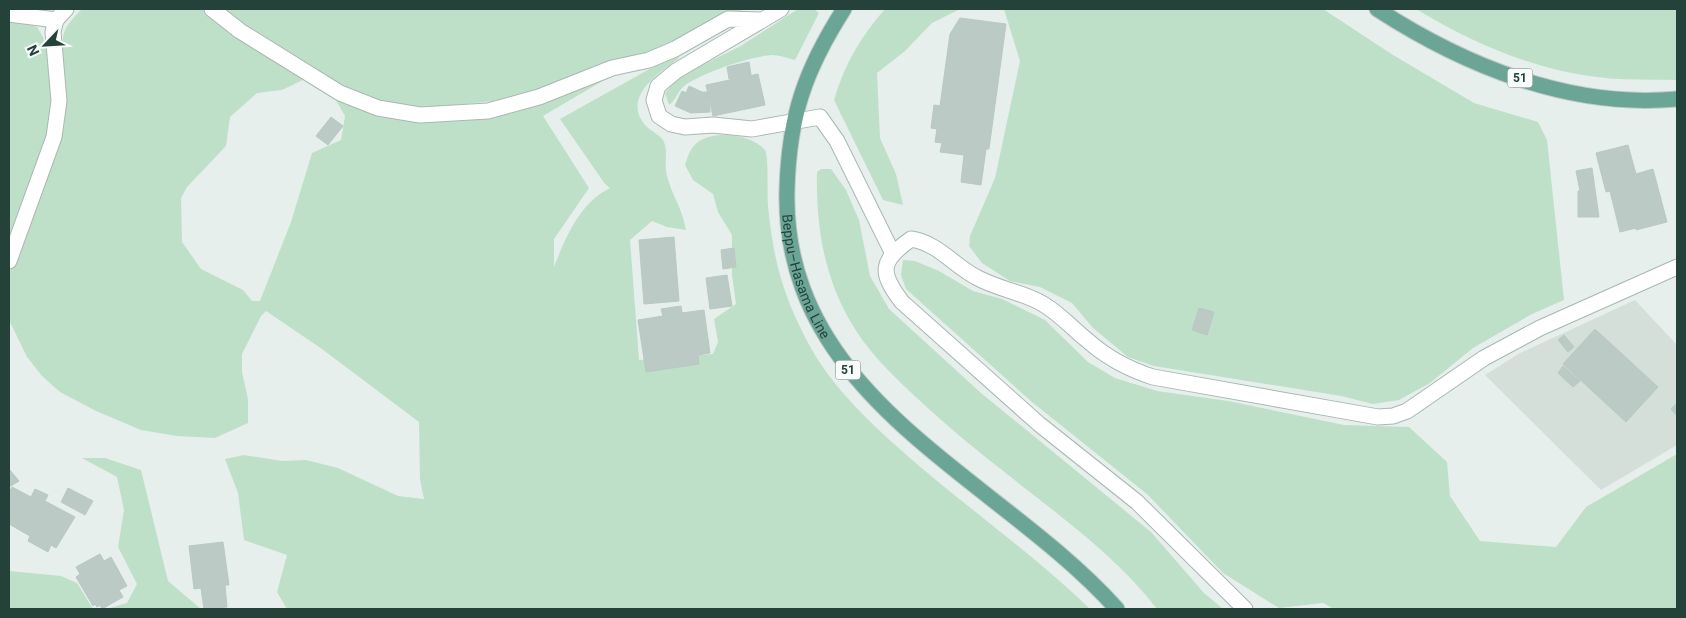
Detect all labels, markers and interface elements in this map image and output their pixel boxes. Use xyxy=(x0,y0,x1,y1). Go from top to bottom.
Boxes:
north arrow xyxy=(20,20,70,70)
text: N xyxy=(24,43,43,58)
road number: 51 xyxy=(1508,68,1532,88)
street label: Beppu–Hasama Line xyxy=(779,213,834,341)
road number: 51 xyxy=(836,360,860,380)

